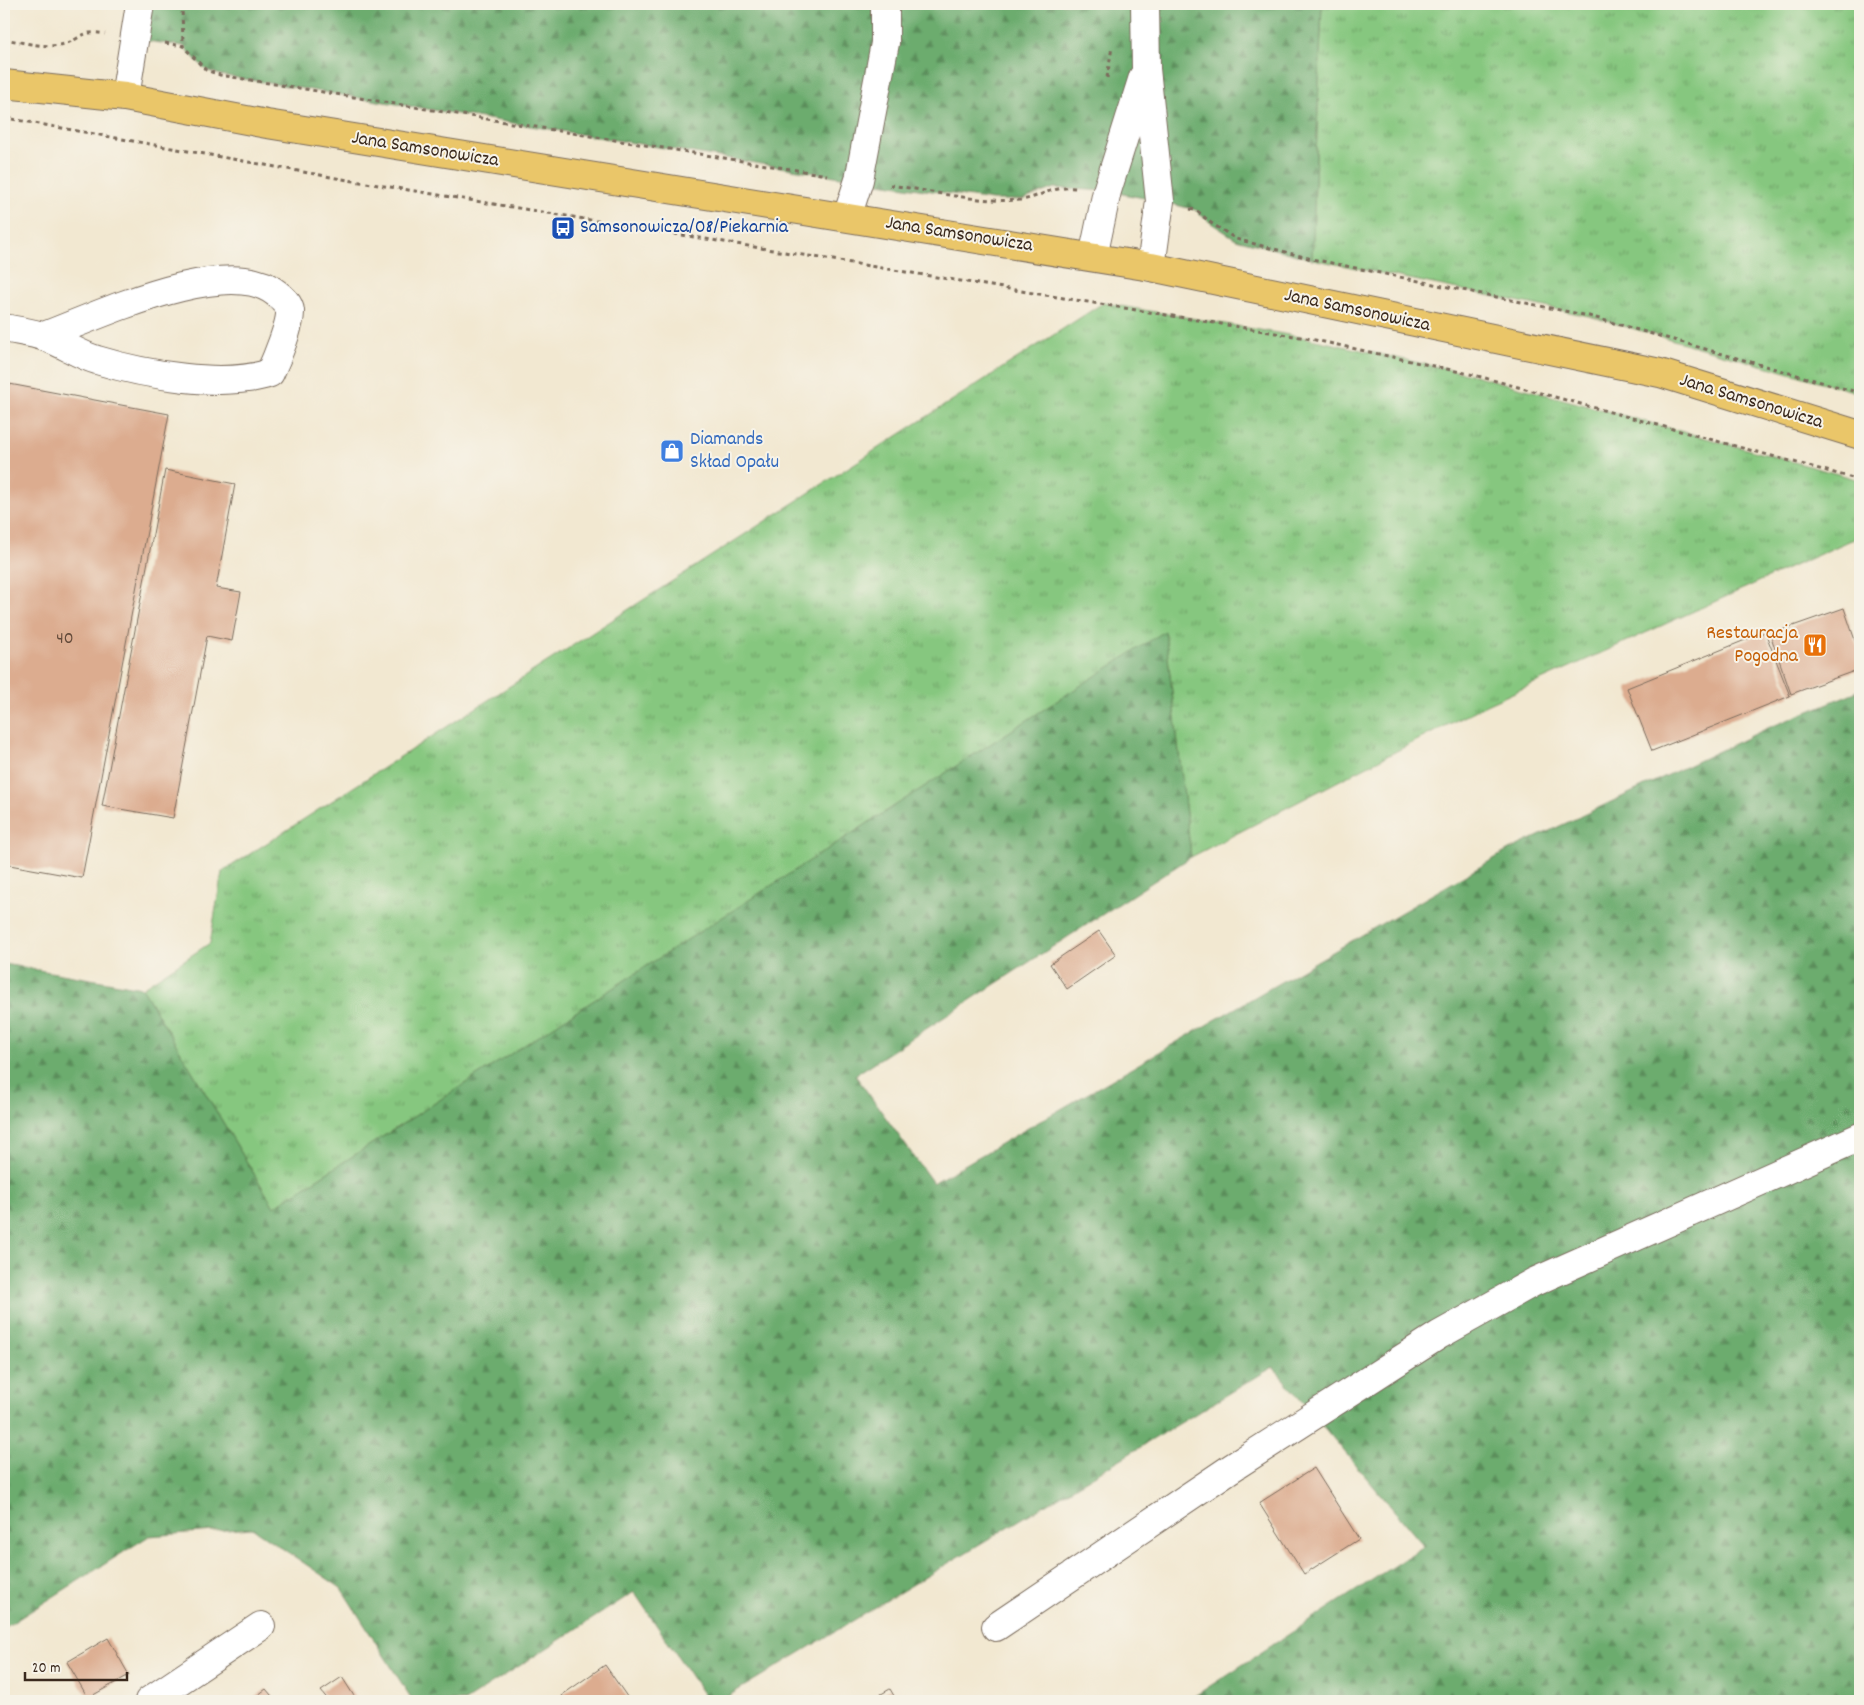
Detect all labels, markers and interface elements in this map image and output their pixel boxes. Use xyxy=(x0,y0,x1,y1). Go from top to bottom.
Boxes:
street label: Jana Samsonowicza xyxy=(349,125,501,176)
street label: Jana Samsonowicza xyxy=(883,210,1035,261)
place label: Samsonowicza/08/Piekarnia xyxy=(580,214,789,242)
bus stop icon: Samsonowicza/08/Piekarnia xyxy=(550,215,576,241)
street label: Jana Samsonowicza xyxy=(1281,282,1433,340)
street label: Jana Samsonowicza xyxy=(1676,367,1827,437)
place label: Diamands Skład Opału xyxy=(690,426,779,477)
shop icon: Diamands Skład Opału xyxy=(659,438,685,464)
place label: Restauracja Pogodna xyxy=(1706,620,1799,671)
house number: 40 xyxy=(56,627,74,652)
restaurant icon: Restauracja Pogodna xyxy=(1802,632,1828,658)
scale bar xyxy=(25,1650,128,1682)
text: 20 m xyxy=(32,1658,60,1680)

